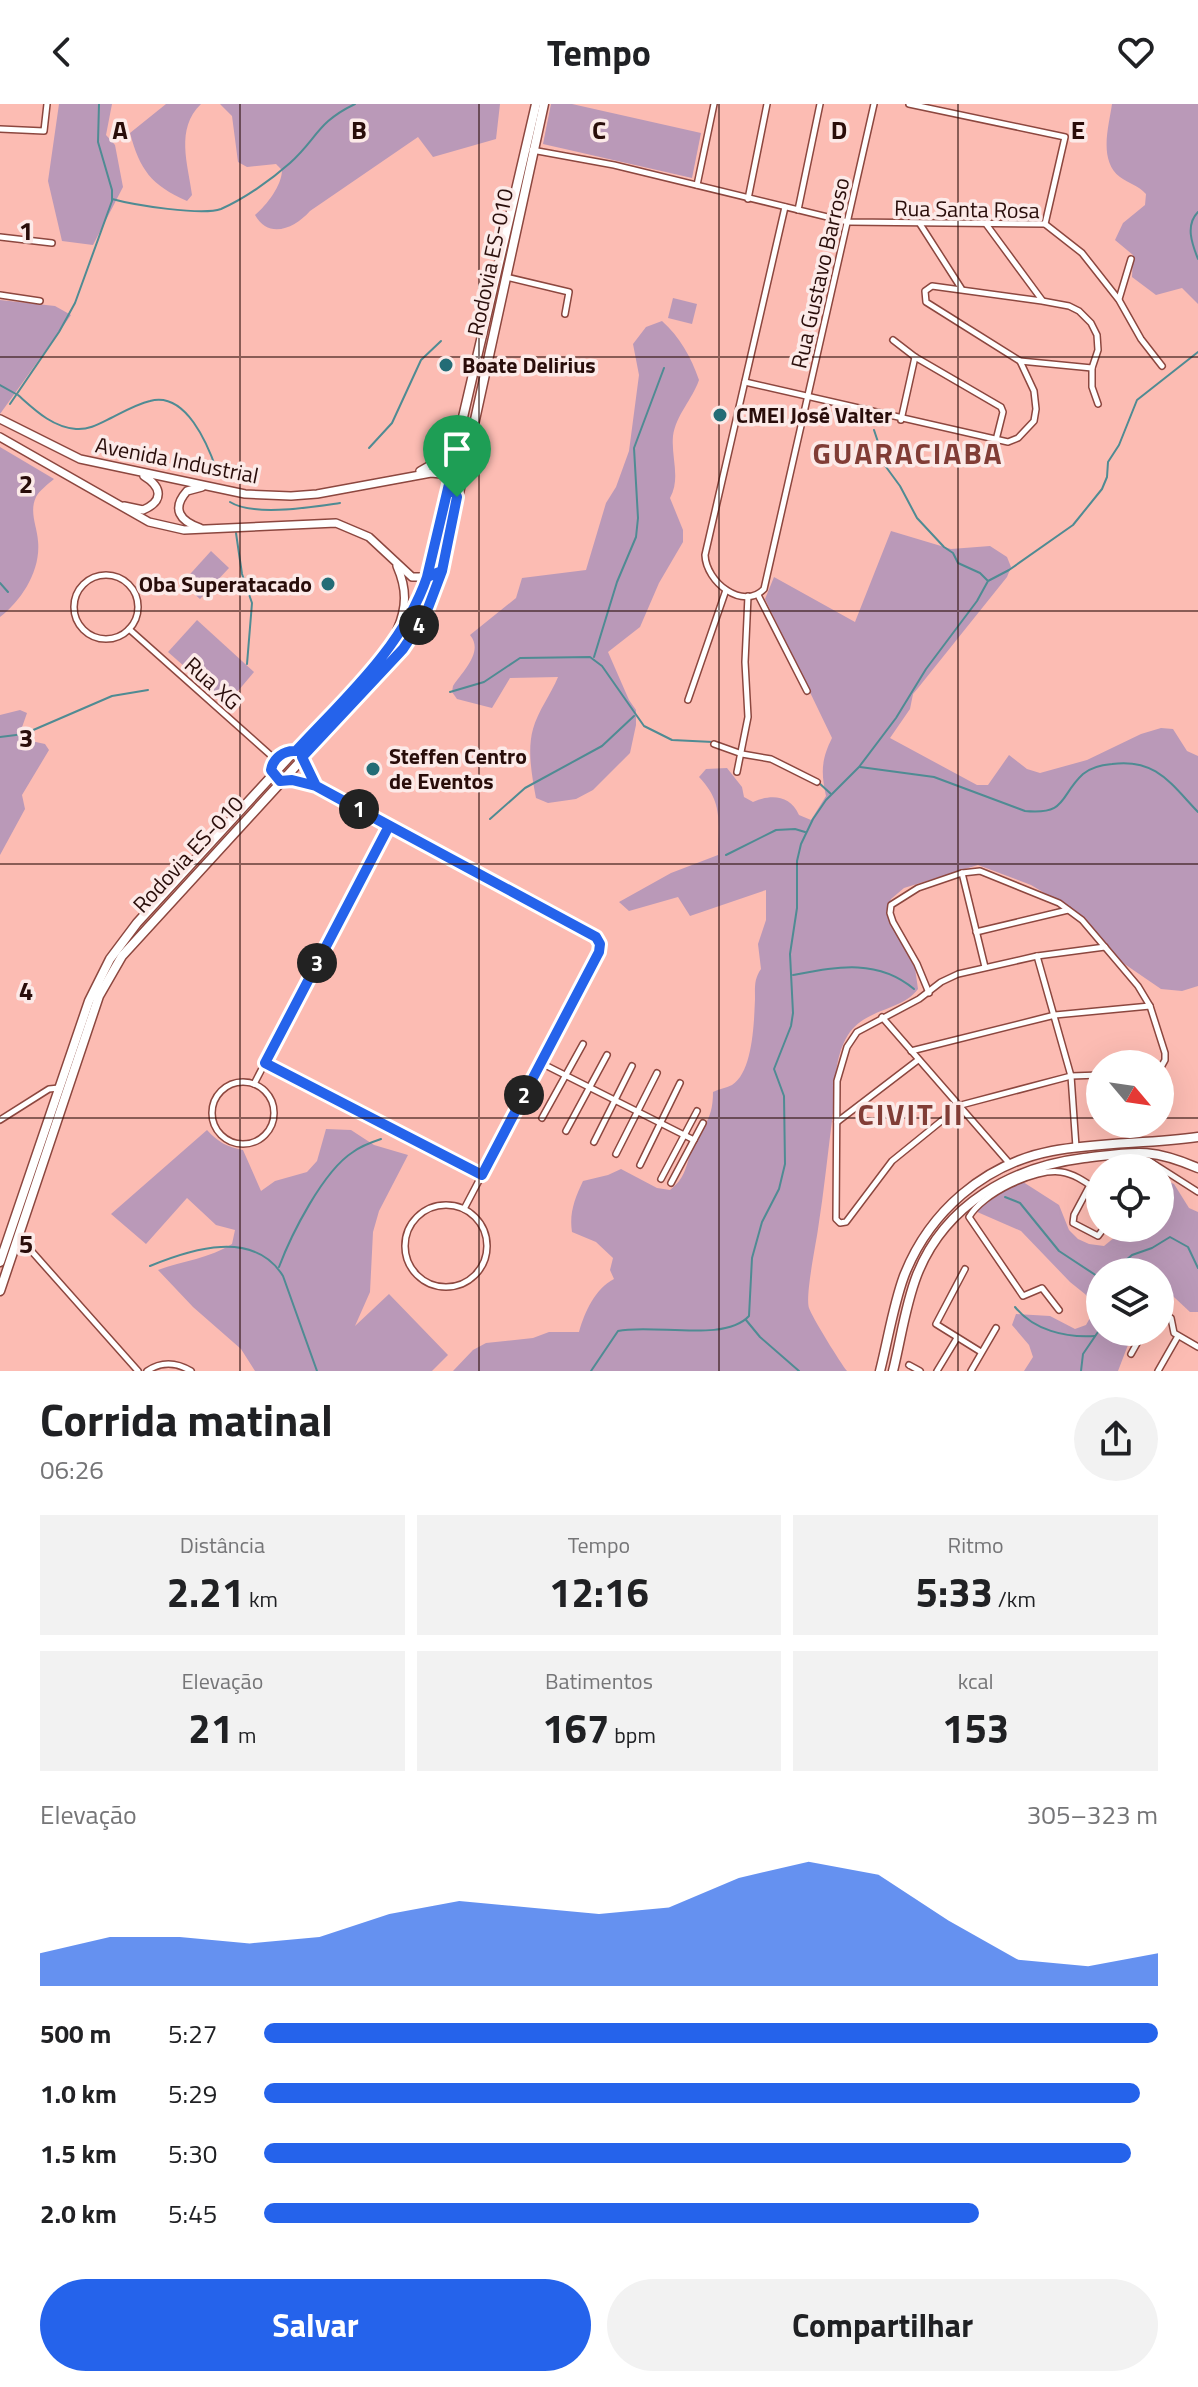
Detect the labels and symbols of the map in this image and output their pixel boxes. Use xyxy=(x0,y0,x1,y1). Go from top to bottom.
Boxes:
text: A xyxy=(112,110,128,149)
text: B xyxy=(351,110,367,149)
text: C xyxy=(592,110,606,149)
text: D xyxy=(831,110,847,149)
text: E xyxy=(1071,110,1085,149)
street label: Rua Gustavo Barroso xyxy=(782,174,858,372)
street label: Rodovia ES-010 xyxy=(458,185,522,339)
street label: Rua Santa Rosa xyxy=(894,191,1040,227)
text: 1 xyxy=(19,211,33,250)
place label: Boate Delirius xyxy=(462,348,596,382)
marker: Boate Delirius xyxy=(437,356,455,374)
place label: CMEI José Valter xyxy=(736,398,892,432)
marker: CMEI José Valter xyxy=(711,406,729,424)
pin xyxy=(423,415,491,497)
street label: Avenida Industrial xyxy=(93,428,261,492)
district label: GUARACIABA xyxy=(812,430,1004,476)
text: 2 xyxy=(19,464,33,503)
place label: Oba Superatacado xyxy=(139,567,312,601)
marker: Oba Superatacado xyxy=(319,575,337,593)
pin: 4 xyxy=(399,605,439,645)
street label: Rua XG xyxy=(177,648,249,718)
text: 3 xyxy=(19,718,33,757)
place label: Steffen Centro de Eventos xyxy=(389,739,527,798)
marker: Steffen Centro de Eventos xyxy=(364,760,382,778)
street label: Rodovia ES-010 xyxy=(124,788,252,920)
pin: 1 xyxy=(339,789,379,829)
pin: 3 xyxy=(297,943,337,983)
text: 4 xyxy=(19,971,33,1010)
north arrow xyxy=(1086,1050,1174,1138)
pin: 2 xyxy=(504,1075,544,1115)
district label: CIVIT II xyxy=(857,1091,965,1137)
text: 5 xyxy=(19,1224,33,1263)

